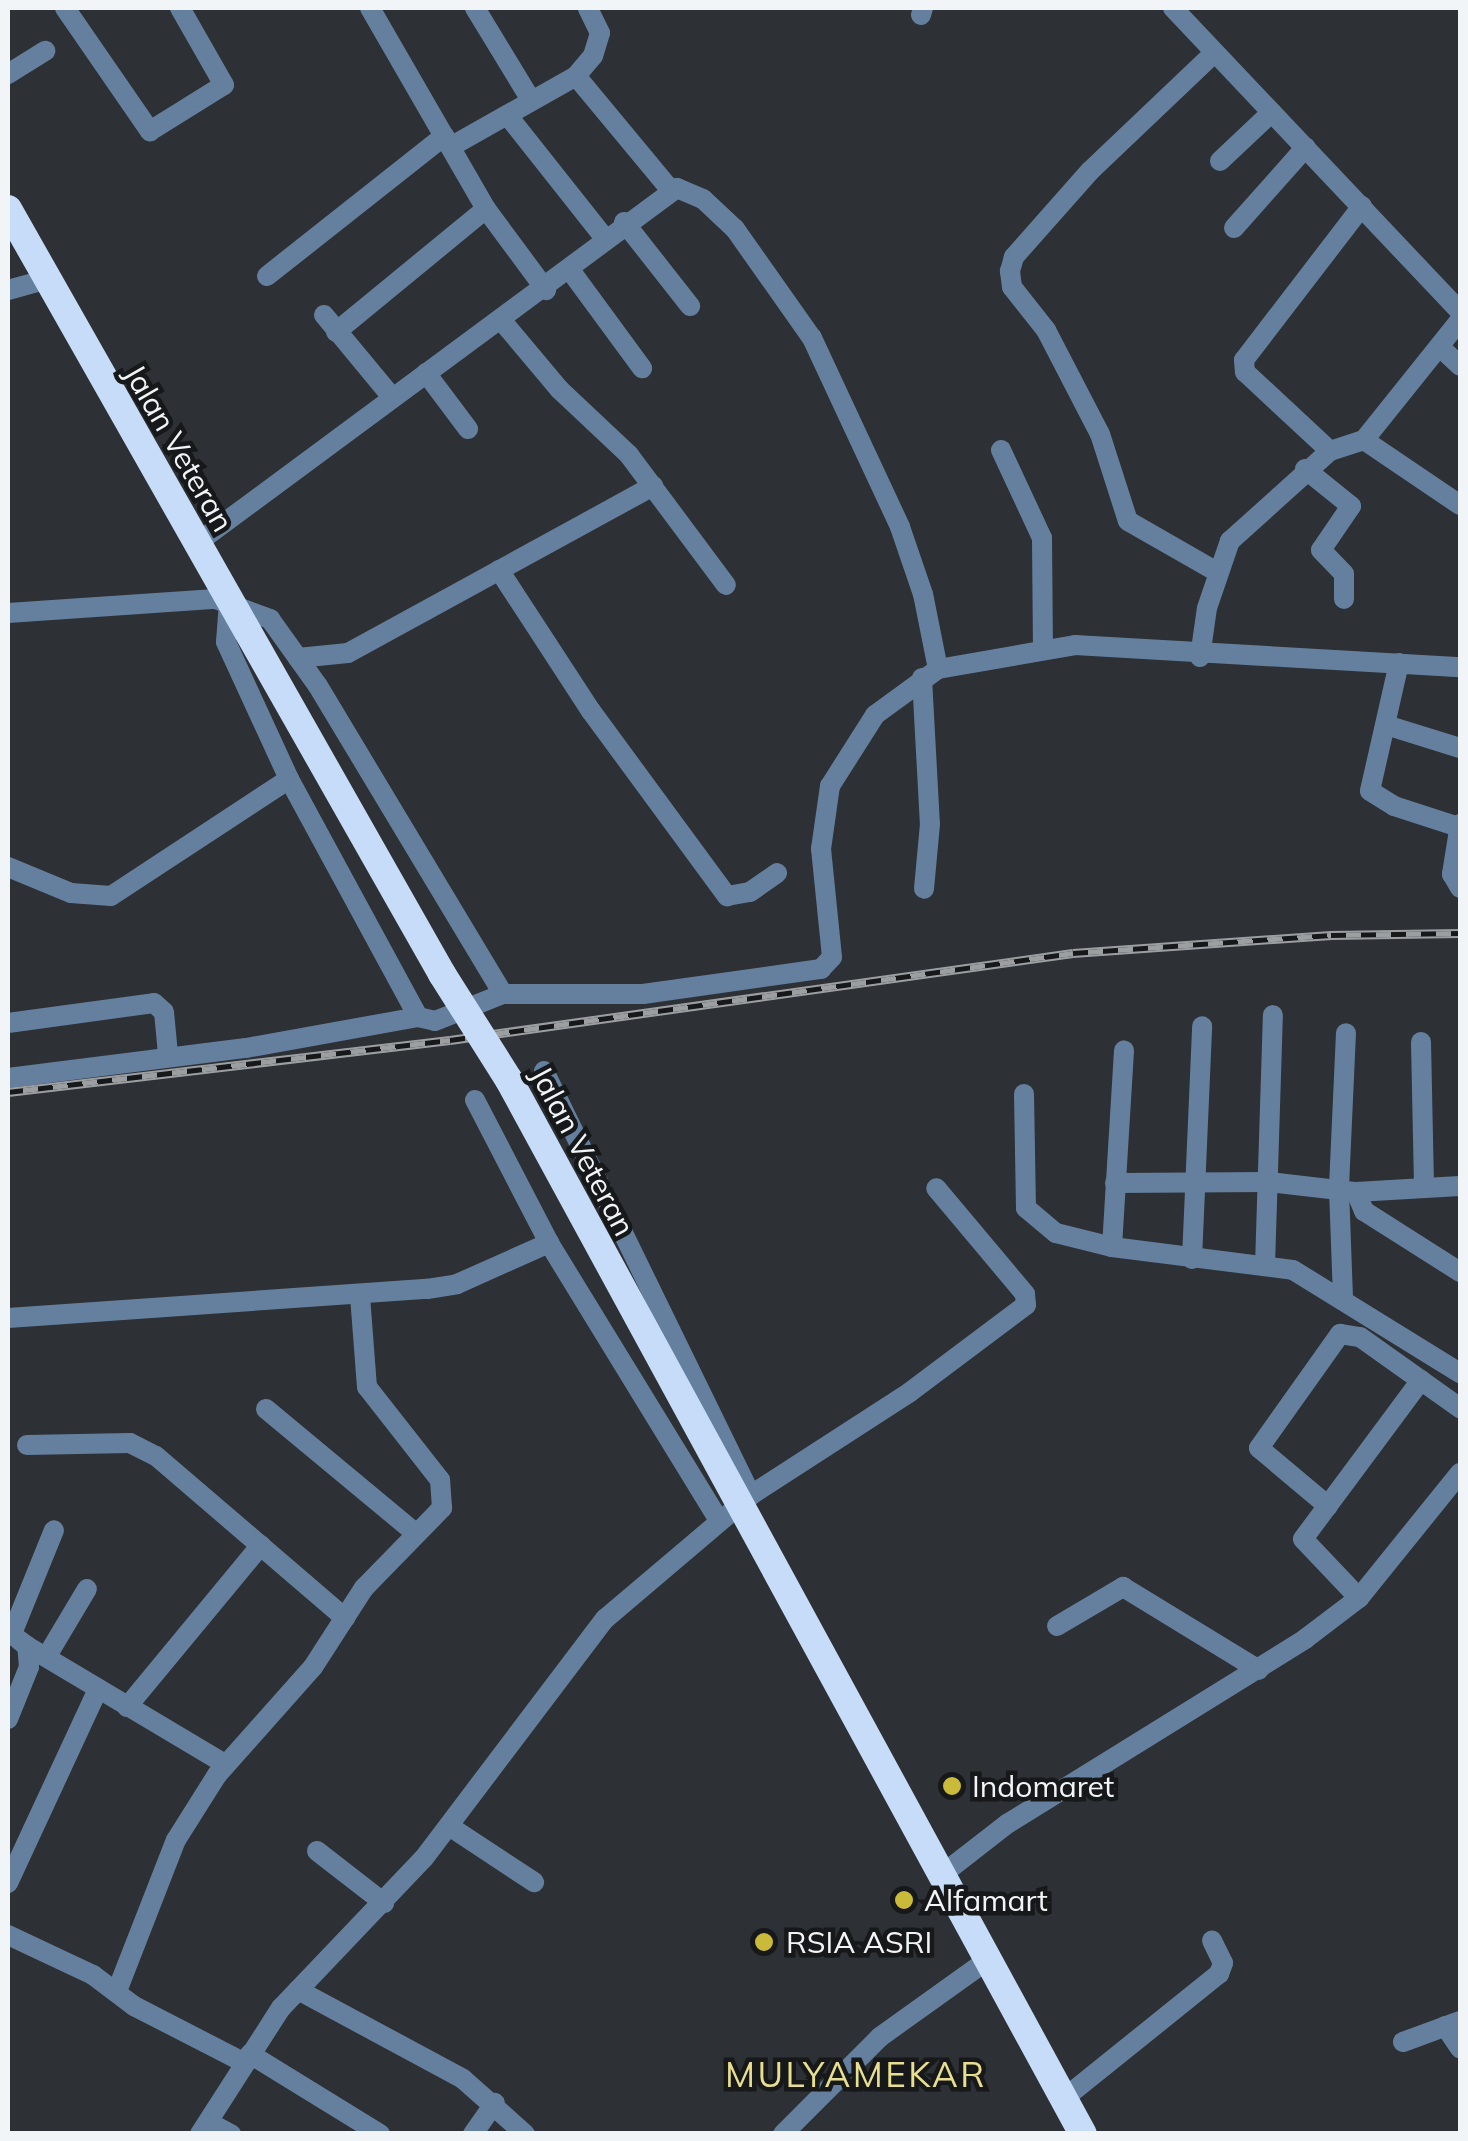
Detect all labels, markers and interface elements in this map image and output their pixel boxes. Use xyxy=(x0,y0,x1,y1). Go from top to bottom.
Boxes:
street label: Jalan Veteran xyxy=(117,358,241,538)
street label: Jalan Veteran xyxy=(523,1060,643,1242)
place label: Indomaret xyxy=(972,1768,1114,1804)
marker: Indomaret xyxy=(941,1775,963,1797)
place label: Alfamart xyxy=(924,1882,1048,1918)
marker: Alfamart xyxy=(893,1889,915,1911)
place label: RSIA ASRI xyxy=(786,1924,932,1960)
marker: RSIA ASRI xyxy=(751,1929,777,1955)
district label: MULYAMEKAR xyxy=(725,2053,987,2095)

